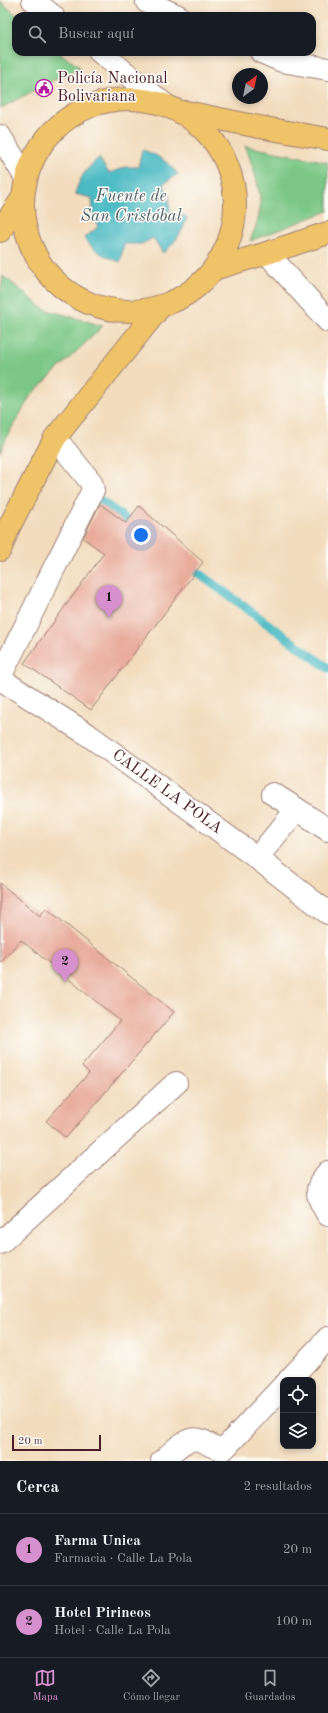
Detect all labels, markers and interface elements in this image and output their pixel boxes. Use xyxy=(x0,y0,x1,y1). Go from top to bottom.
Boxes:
search box xyxy=(12,12,316,56)
icon: search xyxy=(26,23,48,45)
text: Buscar aquí xyxy=(58,27,134,42)
north arrow xyxy=(232,68,268,104)
place label: Policía Nacional Bolivariana xyxy=(57,71,168,105)
public building icon: Policía Nacional Bolivariana xyxy=(34,78,54,98)
water label: Fuente de San Cristóbal xyxy=(80,188,182,225)
your location xyxy=(131,525,151,545)
pin: 1 xyxy=(96,585,122,618)
street label: CALLE LA POLA xyxy=(109,747,225,837)
pin: 2 xyxy=(52,949,78,982)
map controls xyxy=(280,1377,316,1449)
button: locate xyxy=(280,1377,316,1413)
button: layers xyxy=(280,1413,316,1449)
scale bar xyxy=(12,1433,101,1452)
text: 20 m xyxy=(18,1436,43,1447)
text: Cerca xyxy=(16,1479,59,1496)
text: 2 resultados xyxy=(244,1480,312,1493)
text: Farma Unica xyxy=(54,1534,141,1549)
text: 1 xyxy=(25,1543,33,1556)
text: 20 m xyxy=(283,1543,312,1556)
text: Farmacia · Calle La Pola xyxy=(54,1552,192,1565)
text: Hotel Pirineos xyxy=(54,1606,151,1621)
text: 2 xyxy=(25,1615,33,1628)
text: 100 m xyxy=(275,1615,312,1628)
text: Hotel · Calle La Pola xyxy=(54,1624,171,1637)
tab: Mapa xyxy=(32,1667,58,1705)
tab: Cómo llegar xyxy=(123,1667,180,1705)
tab: Guardados xyxy=(245,1667,296,1705)

